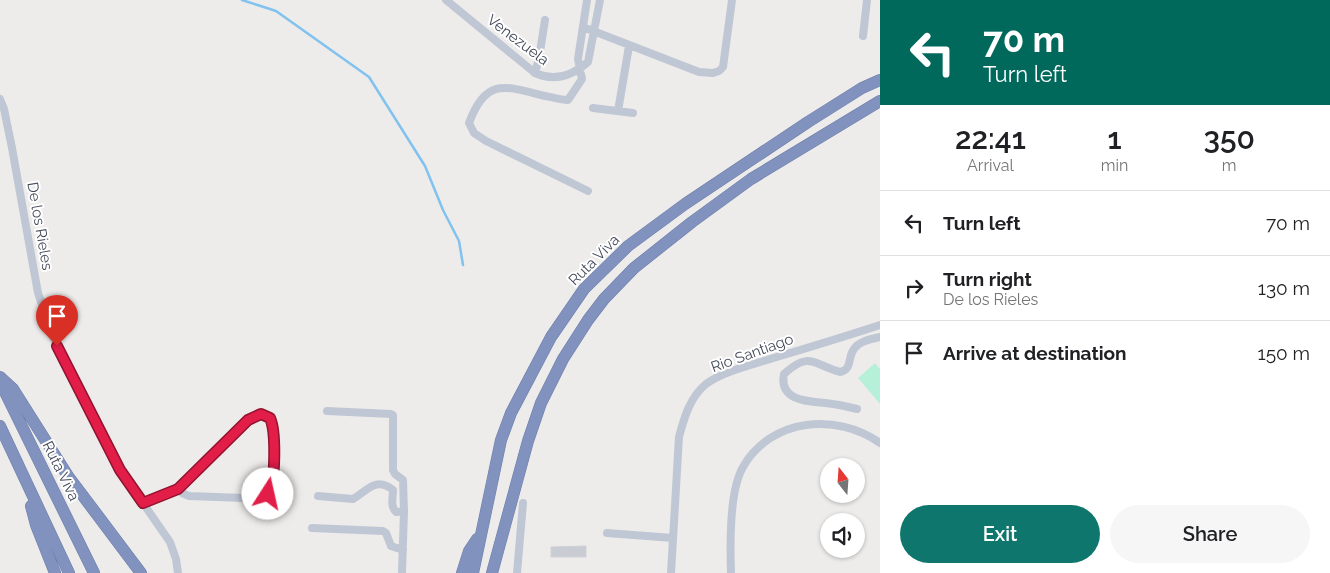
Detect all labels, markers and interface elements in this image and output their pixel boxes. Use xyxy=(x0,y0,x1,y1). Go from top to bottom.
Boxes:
street label: Venezuela xyxy=(484,11,552,69)
text: 70 m xyxy=(983,19,1065,60)
icon: left xyxy=(900,20,965,85)
text: Turn left xyxy=(983,61,1067,87)
text: 22:41 xyxy=(955,121,1026,156)
text: 1 xyxy=(1108,121,1122,156)
text: 350 xyxy=(1203,121,1255,156)
text: Arrival xyxy=(967,156,1014,175)
text: min xyxy=(1101,156,1128,175)
text: m xyxy=(1222,156,1237,175)
street label: De los Rieles xyxy=(23,180,57,272)
icon: left xyxy=(900,209,928,237)
text: Turn left xyxy=(943,212,1020,234)
text: 70 m xyxy=(1266,212,1310,234)
street label: Ruta Viva xyxy=(565,231,623,289)
text: Turn right xyxy=(943,268,1032,290)
icon: right xyxy=(900,274,928,302)
text: 130 m xyxy=(1258,277,1310,299)
text: De los Rieles xyxy=(943,290,1038,309)
pin xyxy=(36,295,78,346)
icon: arrive xyxy=(43,302,71,330)
street label: Rio Santiago xyxy=(708,330,796,376)
icon: arrive xyxy=(900,339,928,367)
text: Arrive at destination xyxy=(943,342,1127,364)
text: 150 m xyxy=(1258,342,1310,364)
street label: Ruta Viva xyxy=(39,438,83,504)
north arrow xyxy=(820,458,865,502)
map controls xyxy=(820,458,865,558)
position arrow xyxy=(241,467,293,519)
button: Exit xyxy=(900,505,1100,563)
button: Share xyxy=(1110,505,1310,563)
button: sound xyxy=(820,513,865,558)

